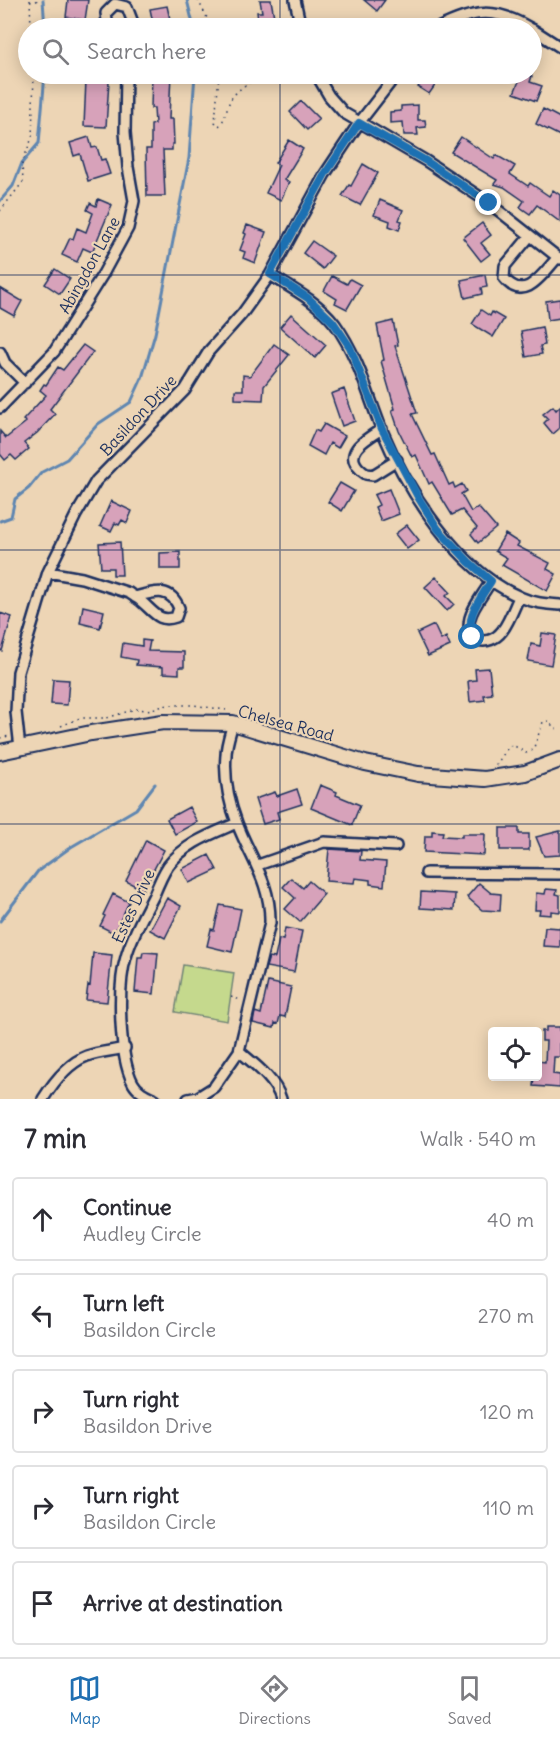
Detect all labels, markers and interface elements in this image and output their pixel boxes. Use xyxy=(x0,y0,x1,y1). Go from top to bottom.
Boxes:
search box xyxy=(18,18,542,84)
icon: search xyxy=(39,35,72,68)
text: Search here xyxy=(87,37,206,65)
route end xyxy=(475,189,501,215)
street label: Abingdon Lane xyxy=(54,213,124,317)
street label: Basildon Drive xyxy=(95,370,181,460)
route start xyxy=(458,623,484,649)
street label: Chelsea Road xyxy=(236,701,336,745)
street label: Estes Drive xyxy=(107,866,159,946)
map controls xyxy=(488,1027,542,1081)
button: locate xyxy=(488,1027,542,1081)
text: 7 min xyxy=(24,1122,87,1155)
text: Walk · 540 m xyxy=(420,1126,536,1151)
text: Continue xyxy=(83,1193,172,1221)
icon: ahead xyxy=(26,1203,59,1236)
text: 40 m xyxy=(487,1207,534,1232)
text: Audley Circle xyxy=(83,1221,202,1246)
text: Turn left xyxy=(83,1289,164,1317)
icon: left xyxy=(26,1299,59,1332)
text: 270 m xyxy=(478,1303,534,1328)
text: Basildon Circle xyxy=(83,1317,216,1342)
text: Turn right xyxy=(83,1385,179,1413)
icon: right xyxy=(26,1395,59,1428)
text: 120 m xyxy=(480,1399,534,1424)
text: Basildon Drive xyxy=(83,1413,212,1438)
text: Turn right xyxy=(83,1481,179,1509)
icon: right xyxy=(26,1491,59,1524)
text: 110 m xyxy=(483,1495,534,1520)
text: Basildon Circle xyxy=(83,1509,216,1534)
icon: arrive xyxy=(26,1587,59,1620)
text: Arrive at destination xyxy=(83,1589,283,1617)
tab: Map xyxy=(68,1672,101,1728)
tab: Directions xyxy=(238,1672,311,1728)
tab: Saved xyxy=(448,1672,492,1728)

